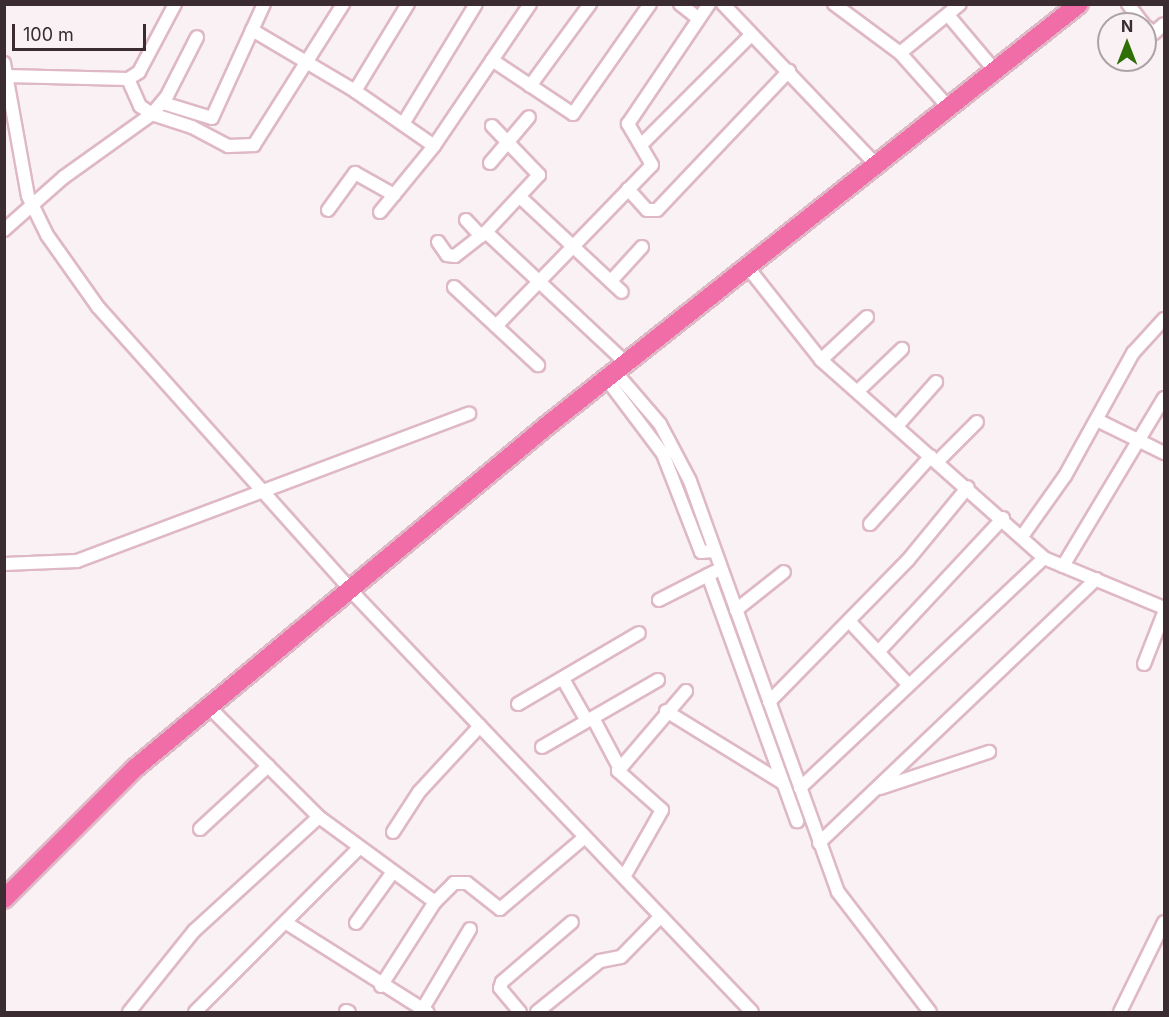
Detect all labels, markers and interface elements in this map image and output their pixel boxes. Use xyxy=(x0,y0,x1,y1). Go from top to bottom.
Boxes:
scale bar xyxy=(15,12,148,50)
north arrow xyxy=(1097,12,1157,72)
text: N xyxy=(1121,16,1133,36)
text: 100 m xyxy=(23,24,74,45)

